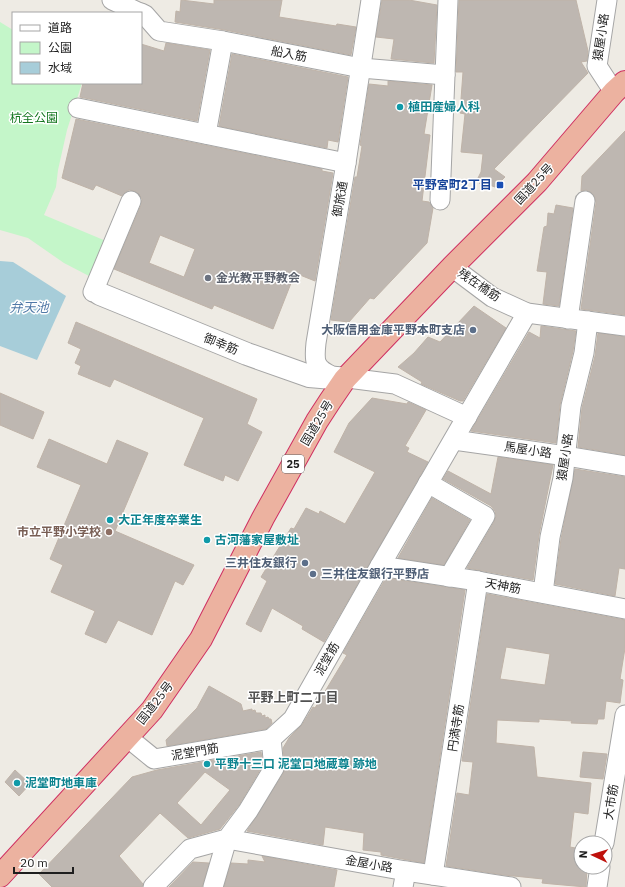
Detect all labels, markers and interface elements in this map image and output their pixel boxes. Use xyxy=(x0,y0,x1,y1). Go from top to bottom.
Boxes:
legend xyxy=(12,12,142,84)
street label: 猿屋小路 xyxy=(590,12,611,62)
text: 道路 xyxy=(48,20,72,35)
text: 公園 xyxy=(48,40,72,55)
street label: 船入筋 xyxy=(270,43,308,64)
text: 水域 xyxy=(48,60,72,75)
place label: 植田産婦人科 xyxy=(408,99,480,114)
marker: 植田産婦人科 xyxy=(395,102,405,112)
park label: 杭全公園 xyxy=(10,110,58,125)
street label: 国道25号 xyxy=(511,160,556,207)
place label: 平野宮町2丁目 xyxy=(413,177,492,192)
street label: 御旅通 xyxy=(329,180,350,218)
marker: 平野宮町2丁目 xyxy=(495,180,505,190)
street label: 残在橋筋 xyxy=(455,265,503,304)
place label: 金光教平野教会 xyxy=(216,270,300,285)
marker: 金光教平野教会 xyxy=(203,273,213,283)
water label: 弁天池 xyxy=(9,299,50,316)
place label: 大阪信用金庫平野本町支店 xyxy=(321,322,465,337)
marker: 大阪信用金庫平野本町支店 xyxy=(468,325,478,335)
street label: 御幸筋 xyxy=(202,330,241,357)
street label: 国道25号 xyxy=(297,397,336,448)
street label: 猿屋小路 xyxy=(554,432,575,482)
street label: 馬屋小路 xyxy=(503,439,553,460)
road number: 25 xyxy=(282,455,304,473)
place label: 大正年度卒業生 xyxy=(118,512,202,527)
marker: 大正年度卒業生 xyxy=(105,515,115,525)
place label: 市立平野小学校 xyxy=(17,524,101,539)
marker: 市立平野小学校 xyxy=(104,527,114,537)
place label: 古河藩家屋敷址 xyxy=(215,532,299,547)
marker: 古河藩家屋敷址 xyxy=(202,535,212,545)
place label: 三井住友銀行 xyxy=(225,555,297,570)
marker: 三井住友銀行 xyxy=(300,558,310,568)
place label: 三井住友銀行平野店 xyxy=(321,566,429,581)
marker: 三井住友銀行平野店 xyxy=(308,569,318,579)
street label: 天神筋 xyxy=(484,575,522,596)
street label: 泥堂筋 xyxy=(311,639,342,678)
street label: 国道25号 xyxy=(133,678,176,727)
district label: 平野上町二丁目 xyxy=(247,689,339,706)
street label: 円満寺筋 xyxy=(444,703,467,753)
street label: 泥堂門筋 xyxy=(170,740,220,763)
place label: 平野十三口 泥堂口地蔵尊 跡地 xyxy=(215,756,377,771)
marker: 平野十三口 泥堂口地蔵尊 跡地 xyxy=(202,759,212,769)
place label: 泥堂町地車庫 xyxy=(25,775,97,790)
marker: 泥堂町地車庫 xyxy=(12,778,22,788)
street label: 大市筋 xyxy=(600,783,621,821)
north arrow xyxy=(573,835,613,875)
scale bar xyxy=(14,849,73,875)
text: N xyxy=(576,850,590,859)
street label: 金屋小路 xyxy=(344,852,394,875)
text: 20 m xyxy=(20,855,48,870)

